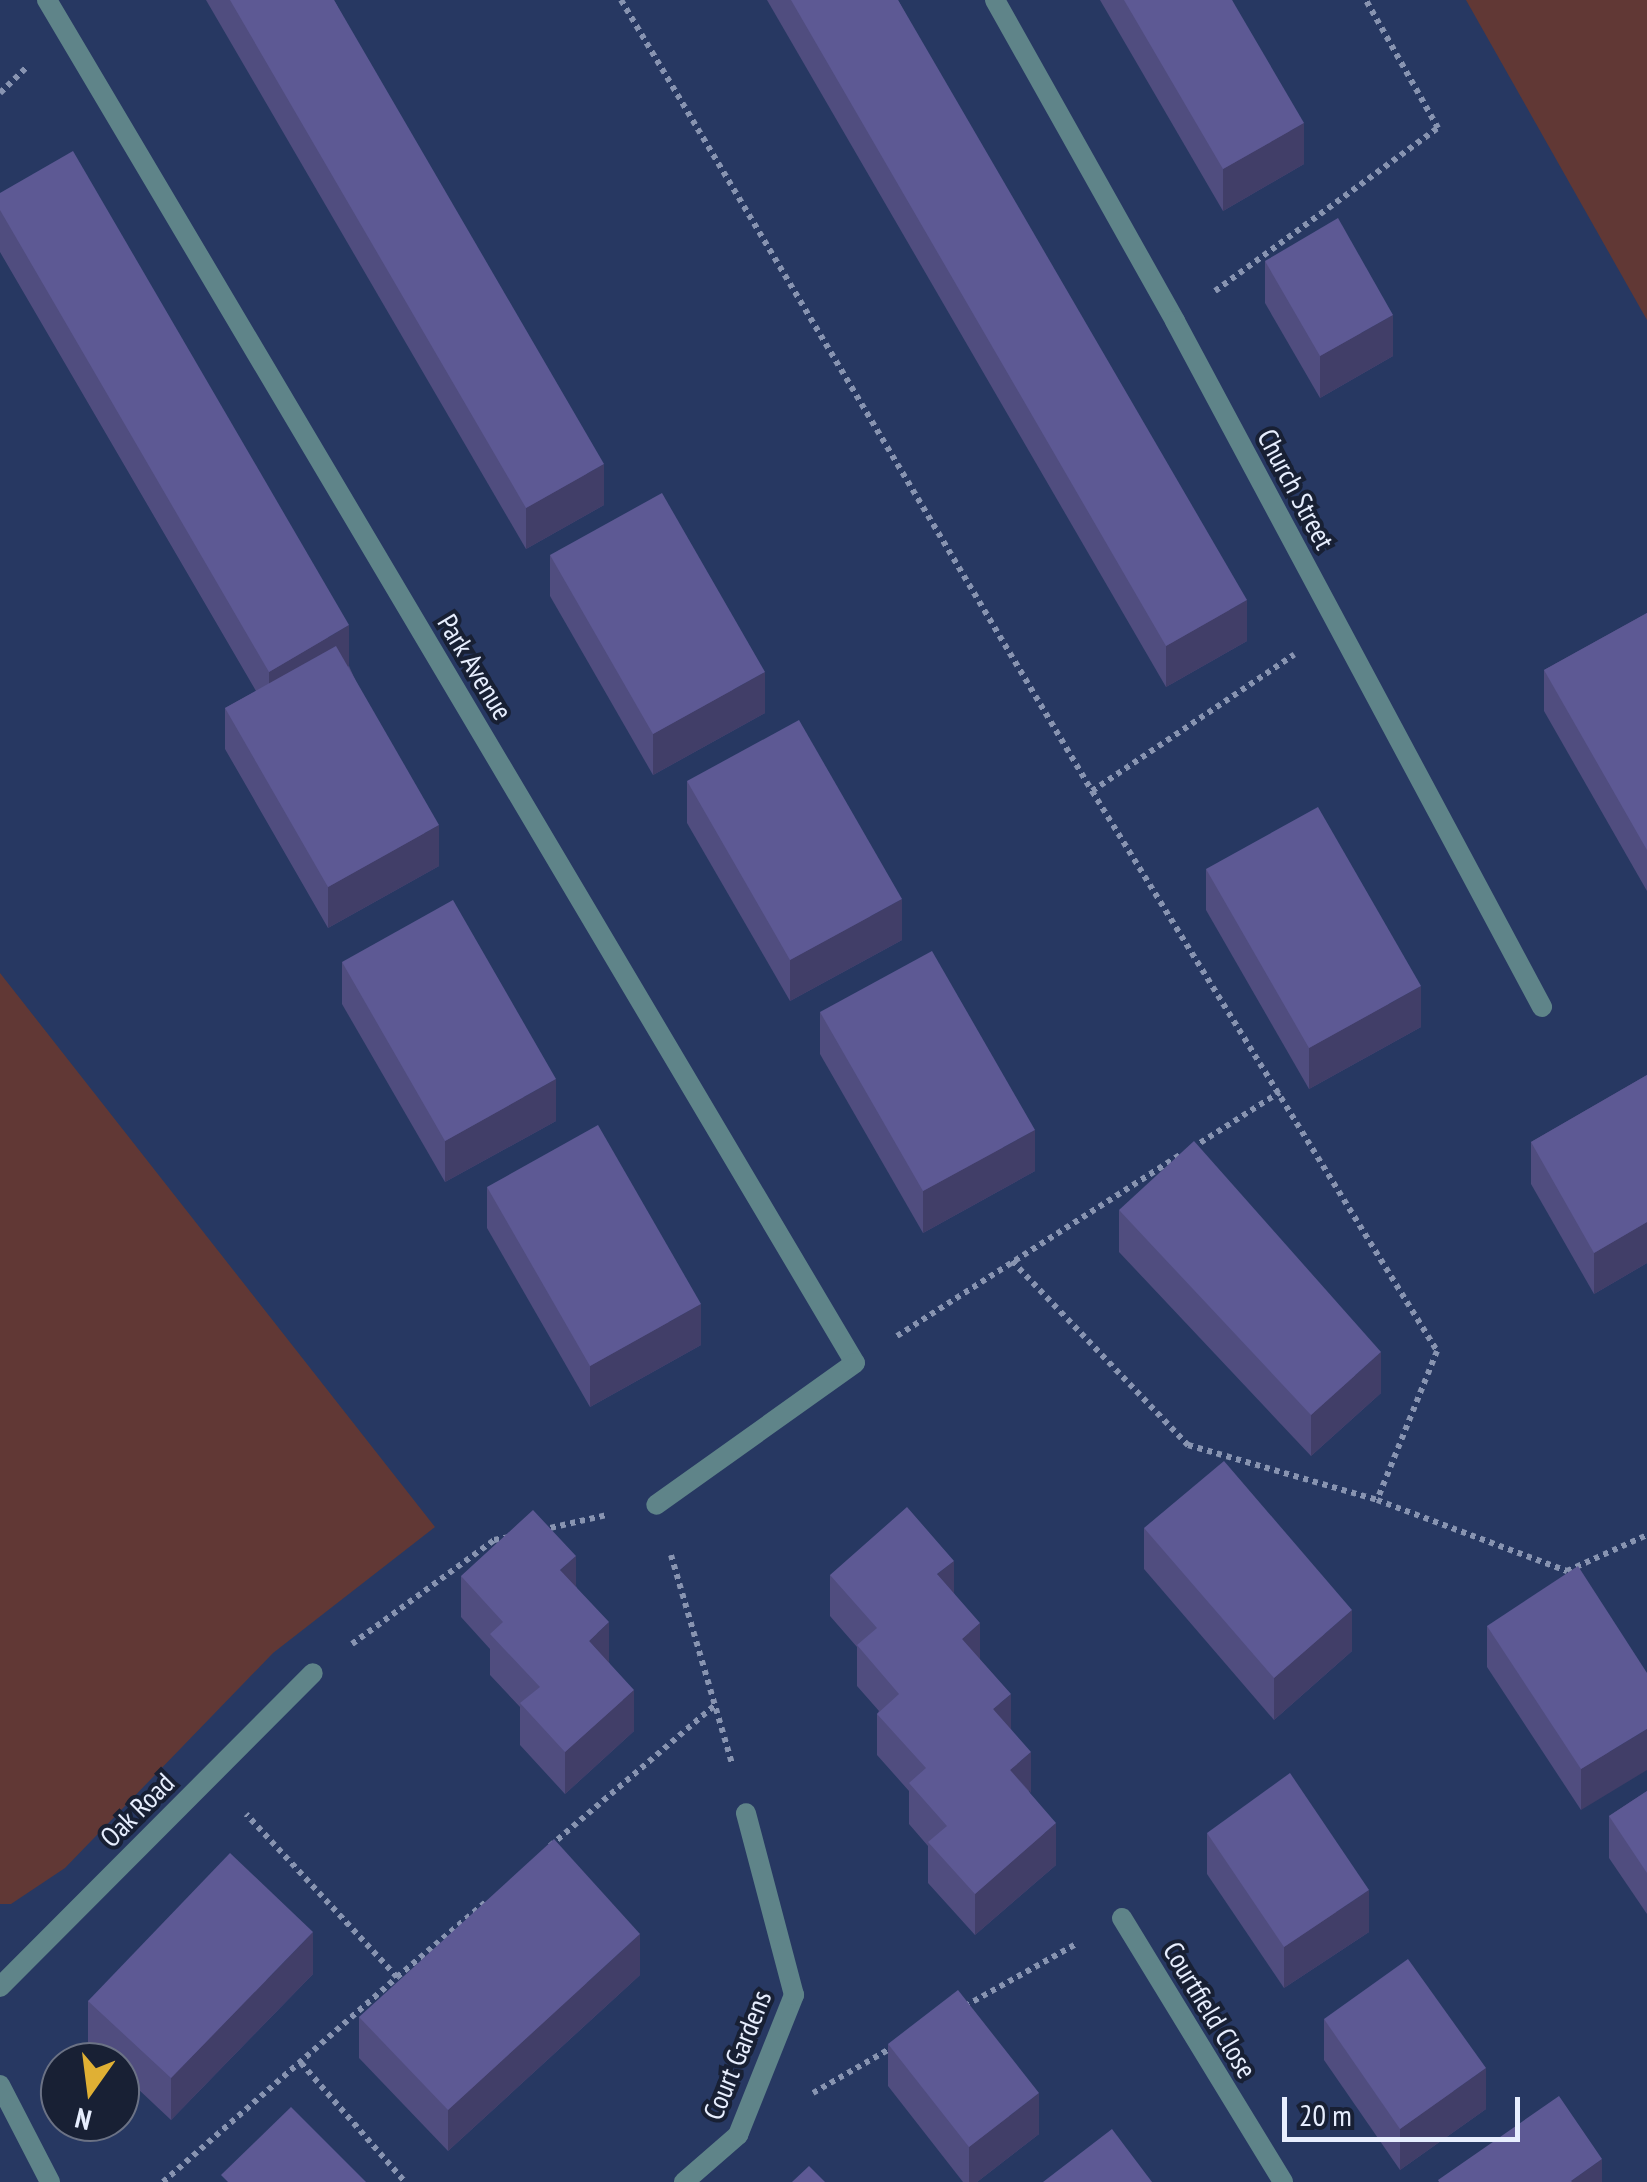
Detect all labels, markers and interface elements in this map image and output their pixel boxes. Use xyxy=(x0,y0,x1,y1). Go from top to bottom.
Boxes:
street label: Church Street xyxy=(1250,423,1342,555)
street label: Park Avenue xyxy=(430,608,520,726)
street label: Oak Road xyxy=(93,1766,181,1854)
street label: Courtfield Close xyxy=(1156,1936,1264,2084)
street label: Court Gardens xyxy=(696,1985,778,2125)
north arrow xyxy=(40,2042,140,2142)
scale bar xyxy=(1287,2077,1524,2139)
text: 20 m xyxy=(1299,2095,1352,2134)
text: N xyxy=(71,2100,95,2139)

